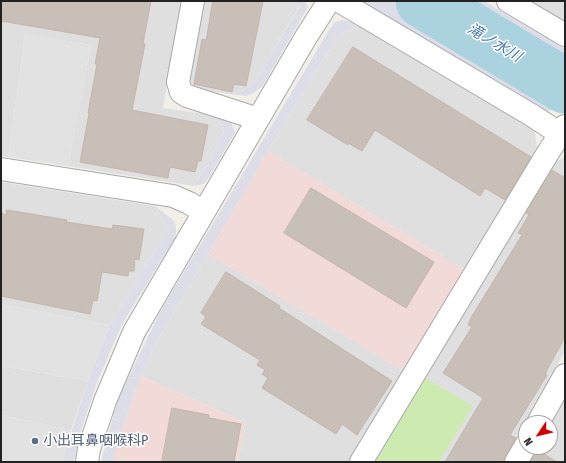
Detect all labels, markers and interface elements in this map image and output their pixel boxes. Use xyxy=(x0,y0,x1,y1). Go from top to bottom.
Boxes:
water label: 滝ノ水川 xyxy=(464,20,524,66)
north arrow xyxy=(518,415,558,455)
place label: 小出耳鼻咽喉科P xyxy=(43,433,148,449)
text: N xyxy=(521,435,536,448)
marker: 小出耳鼻咽喉科P xyxy=(30,436,40,446)

